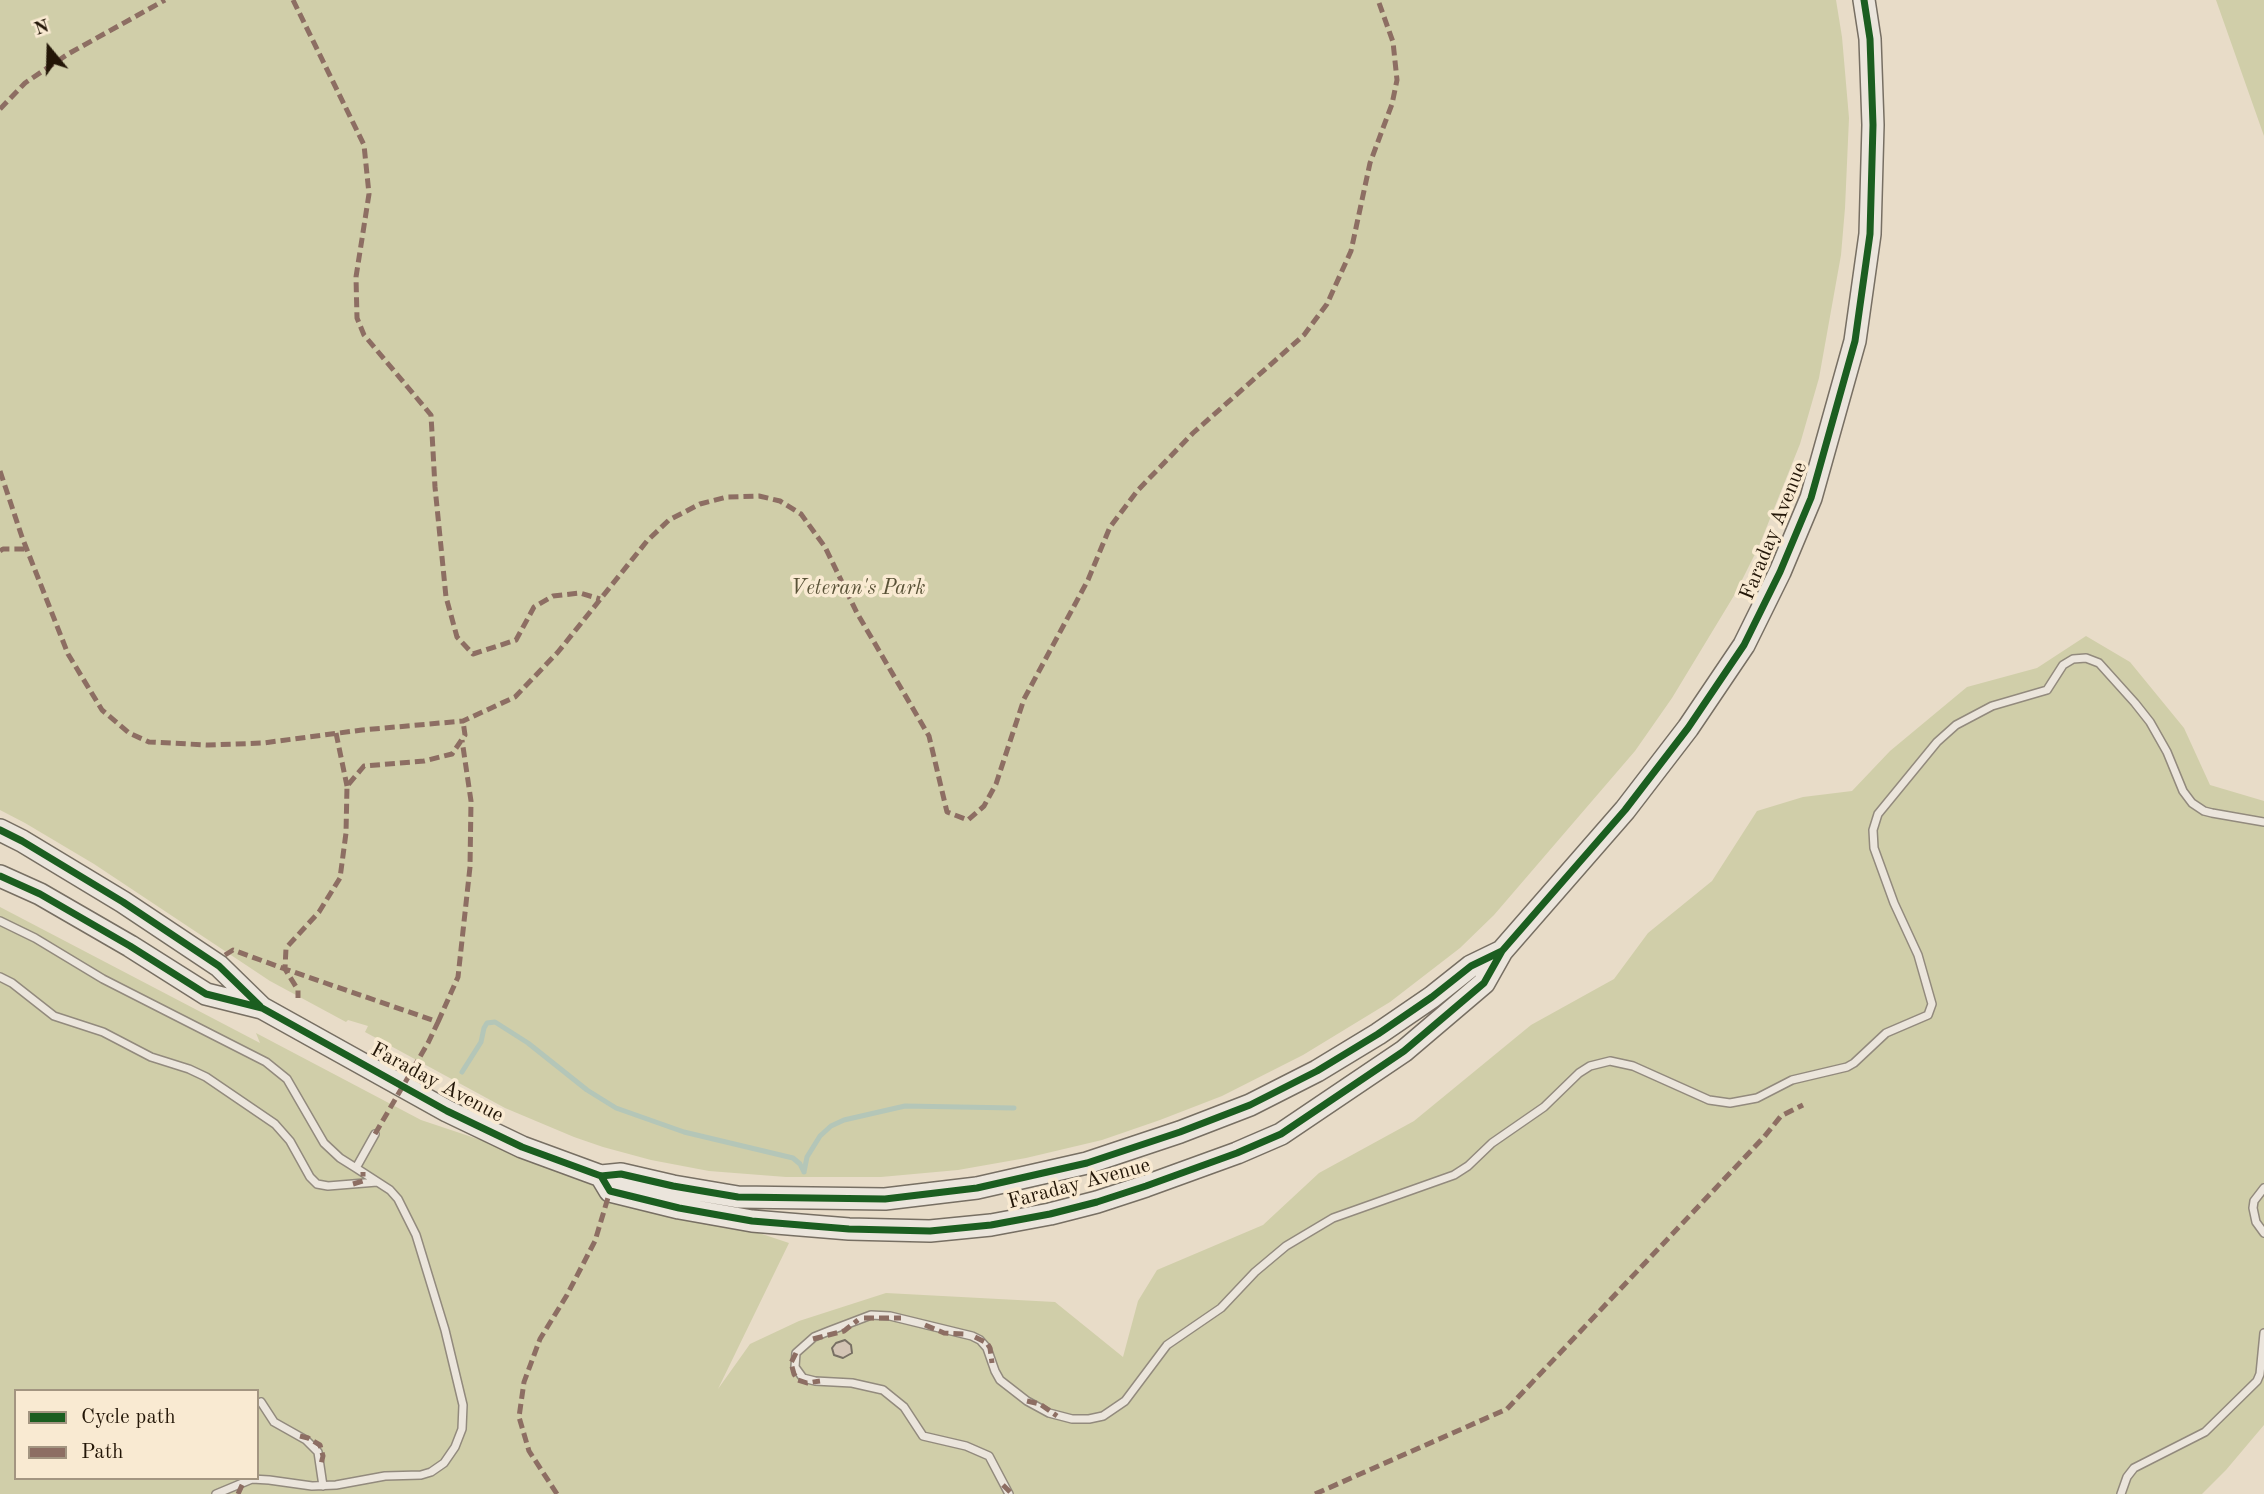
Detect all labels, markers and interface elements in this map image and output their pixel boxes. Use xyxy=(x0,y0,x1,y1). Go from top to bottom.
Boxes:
north arrow xyxy=(14,14,84,84)
text: N xyxy=(32,17,52,40)
street label: Faraday Avenue xyxy=(1735,458,1813,604)
park label: Veteran's Park xyxy=(790,575,926,601)
street label: Faraday Avenue xyxy=(366,1037,508,1129)
street label: Faraday Avenue xyxy=(1005,1153,1153,1215)
legend xyxy=(14,1389,259,1480)
text: Cycle path xyxy=(81,1407,176,1428)
text: Path xyxy=(81,1442,124,1463)

